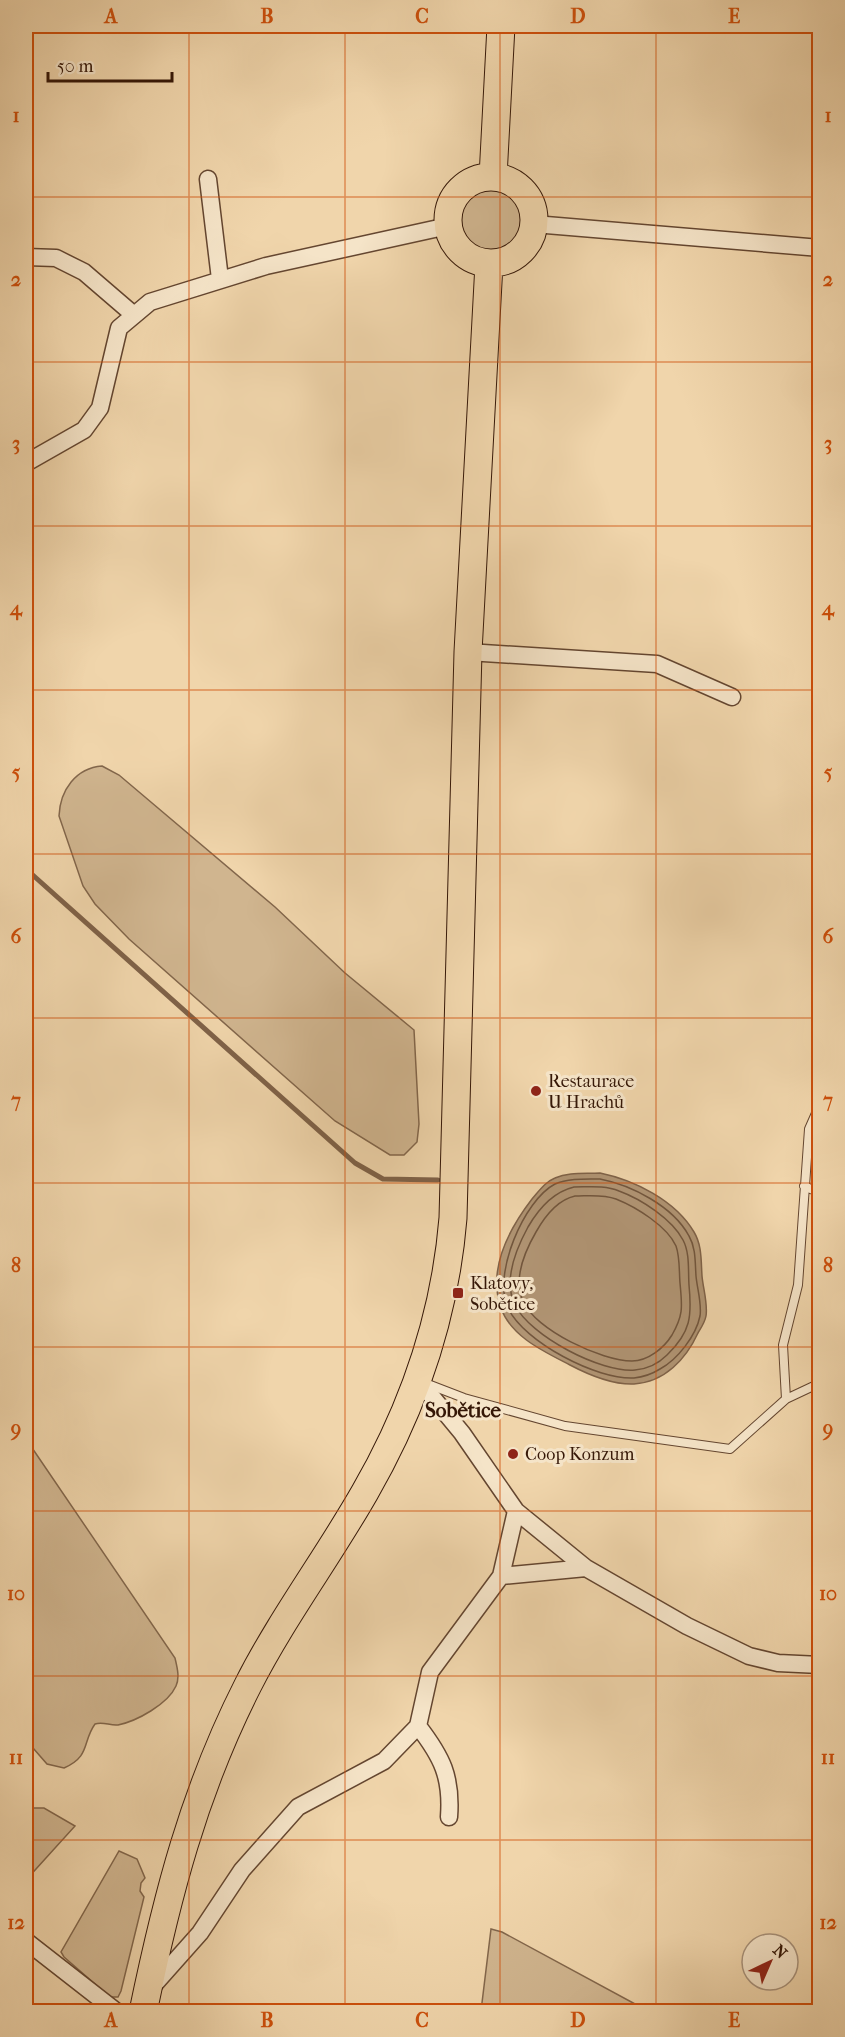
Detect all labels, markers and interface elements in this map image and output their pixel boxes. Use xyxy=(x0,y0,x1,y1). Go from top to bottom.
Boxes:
text: A xyxy=(103,5,119,28)
text: B xyxy=(260,5,274,28)
text: C xyxy=(415,5,429,28)
text: D xyxy=(570,5,586,28)
text: E xyxy=(728,5,740,28)
scale bar xyxy=(48,45,172,83)
text: 50 m xyxy=(57,56,94,77)
text: 1 xyxy=(12,104,20,127)
text: 1 xyxy=(824,104,832,127)
text: 2 xyxy=(11,268,21,291)
text: 2 xyxy=(823,268,833,291)
text: 3 xyxy=(12,432,20,455)
text: 3 xyxy=(824,432,832,455)
text: 4 xyxy=(9,597,23,621)
text: 4 xyxy=(821,597,835,621)
text: 5 xyxy=(12,761,21,784)
text: 5 xyxy=(824,761,833,784)
text: 6 xyxy=(11,925,23,948)
text: 6 xyxy=(823,925,835,948)
place label: Restaurace U Hrachů xyxy=(548,1071,634,1113)
marker: Restaurace U Hrachů xyxy=(529,1084,543,1098)
text: 7 xyxy=(10,1089,21,1112)
text: 7 xyxy=(822,1089,833,1112)
text: 8 xyxy=(11,1254,21,1277)
text: 8 xyxy=(823,1254,833,1277)
place label: Klatovy, Sobětice xyxy=(470,1273,535,1315)
marker: Klatovy, Sobětice xyxy=(451,1286,465,1300)
district label: Sobětice xyxy=(425,1398,502,1422)
text: 9 xyxy=(10,1418,21,1441)
text: 9 xyxy=(822,1418,833,1441)
place label: Coop Konzum xyxy=(525,1444,634,1465)
marker: Coop Konzum xyxy=(506,1447,520,1461)
text: 10 xyxy=(7,1582,25,1605)
text: 10 xyxy=(819,1582,837,1605)
text: 11 xyxy=(9,1746,23,1769)
text: 11 xyxy=(821,1746,835,1769)
text: 12 xyxy=(7,1911,25,1934)
text: 12 xyxy=(819,1911,837,1934)
north arrow xyxy=(740,1932,800,1992)
text: N xyxy=(769,1941,792,1963)
text: A xyxy=(103,2009,119,2032)
text: B xyxy=(260,2009,274,2032)
text: C xyxy=(415,2009,429,2032)
text: D xyxy=(570,2009,586,2032)
text: E xyxy=(728,2009,740,2032)

